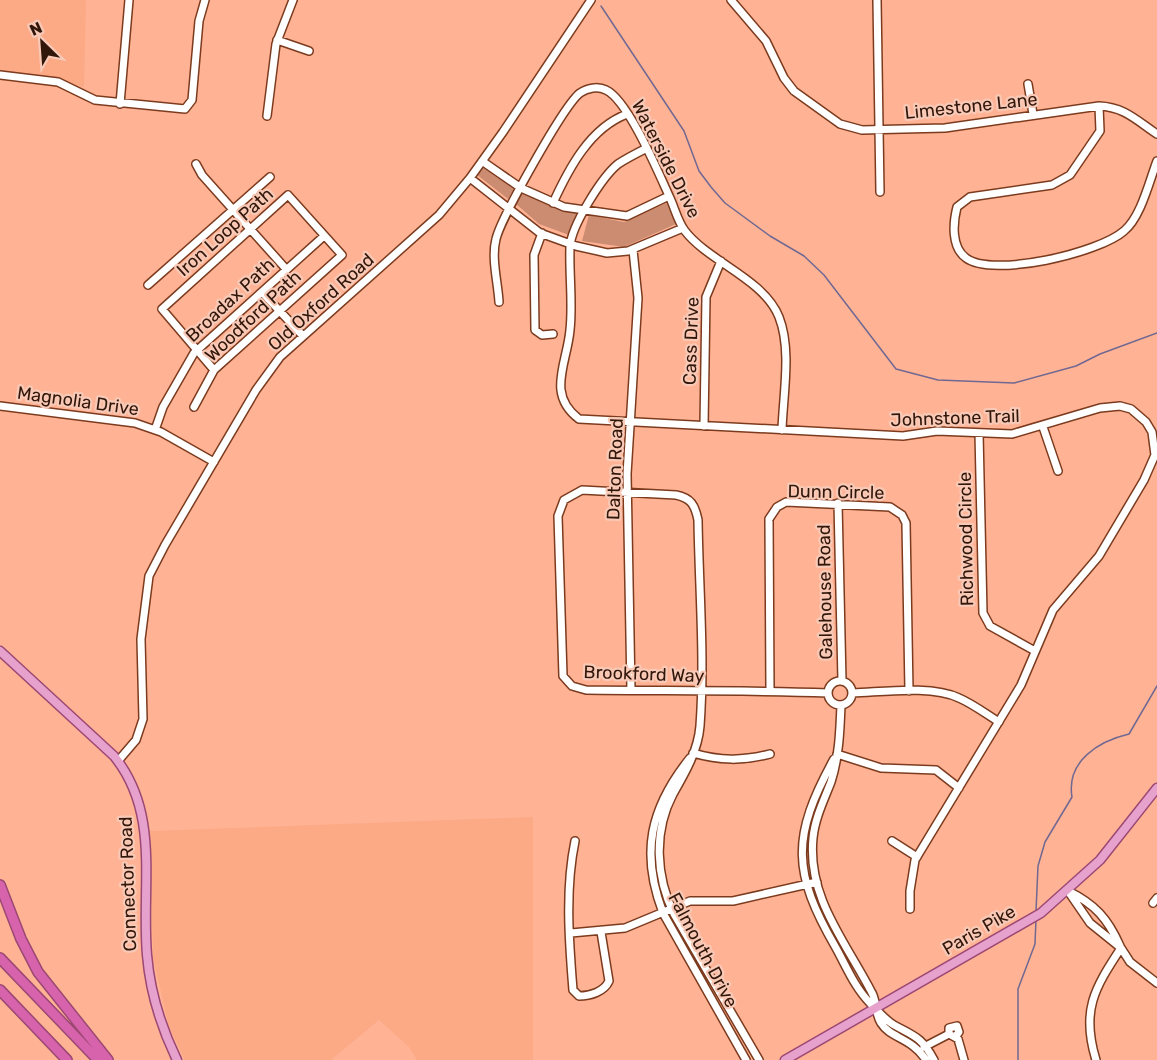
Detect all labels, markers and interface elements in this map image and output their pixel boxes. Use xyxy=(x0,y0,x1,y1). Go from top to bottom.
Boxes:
north arrow xyxy=(12,12,72,72)
text: N xyxy=(27,18,45,40)
street label: Limestone Lane xyxy=(903,88,1039,124)
street label: Waterside Drive xyxy=(627,96,705,222)
street label: Iron Loop Path xyxy=(172,183,278,281)
street label: Old Oxford Road xyxy=(263,249,379,355)
street label: Broadax Path xyxy=(181,253,279,347)
street label: Woodford Path xyxy=(200,266,306,366)
street label: Cass Drive xyxy=(678,297,704,385)
street label: Magnolia Drive xyxy=(16,382,140,420)
street label: Johnstone Trail xyxy=(890,405,1020,431)
street label: Dalton Road xyxy=(602,418,628,520)
street label: Richwood Circle xyxy=(954,472,978,606)
street label: Dunn Circle xyxy=(787,480,885,504)
street label: Galehouse Road xyxy=(813,524,837,660)
street label: Brookford Way xyxy=(583,661,705,687)
street label: Connector Road xyxy=(115,816,141,952)
street label: Falmouth Drive xyxy=(663,889,743,1011)
street label: Paris Pike xyxy=(938,900,1020,960)

